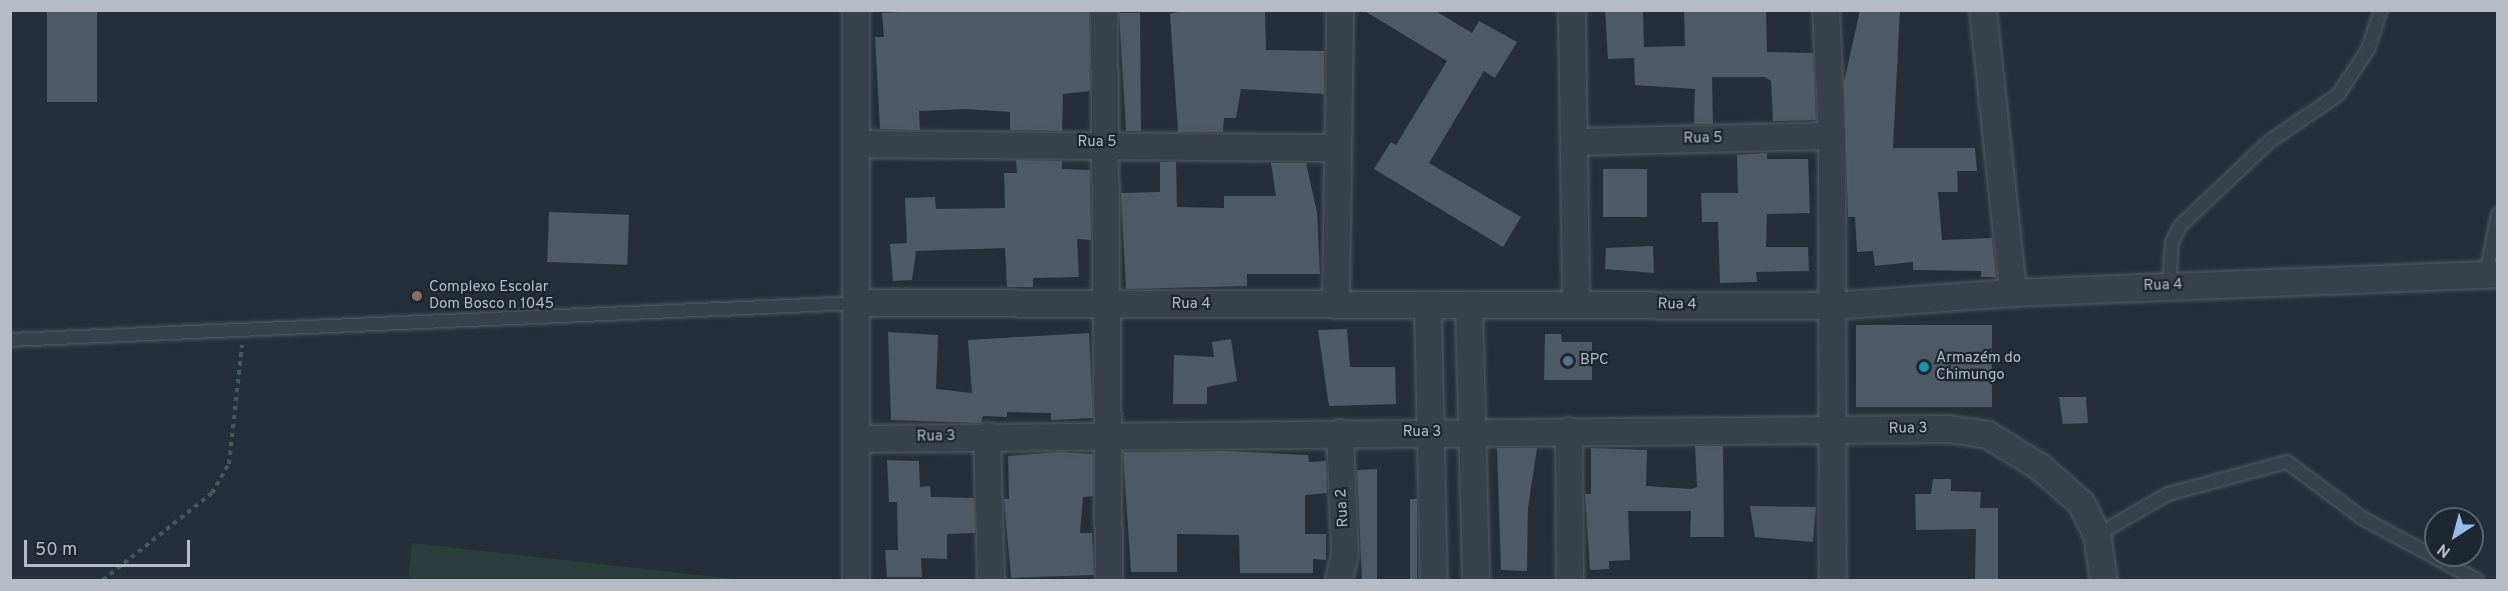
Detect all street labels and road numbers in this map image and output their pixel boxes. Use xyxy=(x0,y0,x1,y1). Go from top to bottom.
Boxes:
street label: Rua 5 xyxy=(1683,130,1723,148)
street label: Rua 5 xyxy=(1077,134,1117,152)
street label: Rua 4 xyxy=(2143,276,2183,296)
street label: Rua 4 xyxy=(1171,296,1211,314)
street label: Rua 4 xyxy=(1657,296,1697,314)
street label: Rua 3 xyxy=(1888,420,1928,438)
street label: Rua 3 xyxy=(1403,424,1441,442)
street label: Rua 3 xyxy=(916,428,956,446)
street label: Rua 2 xyxy=(1333,488,1353,528)

